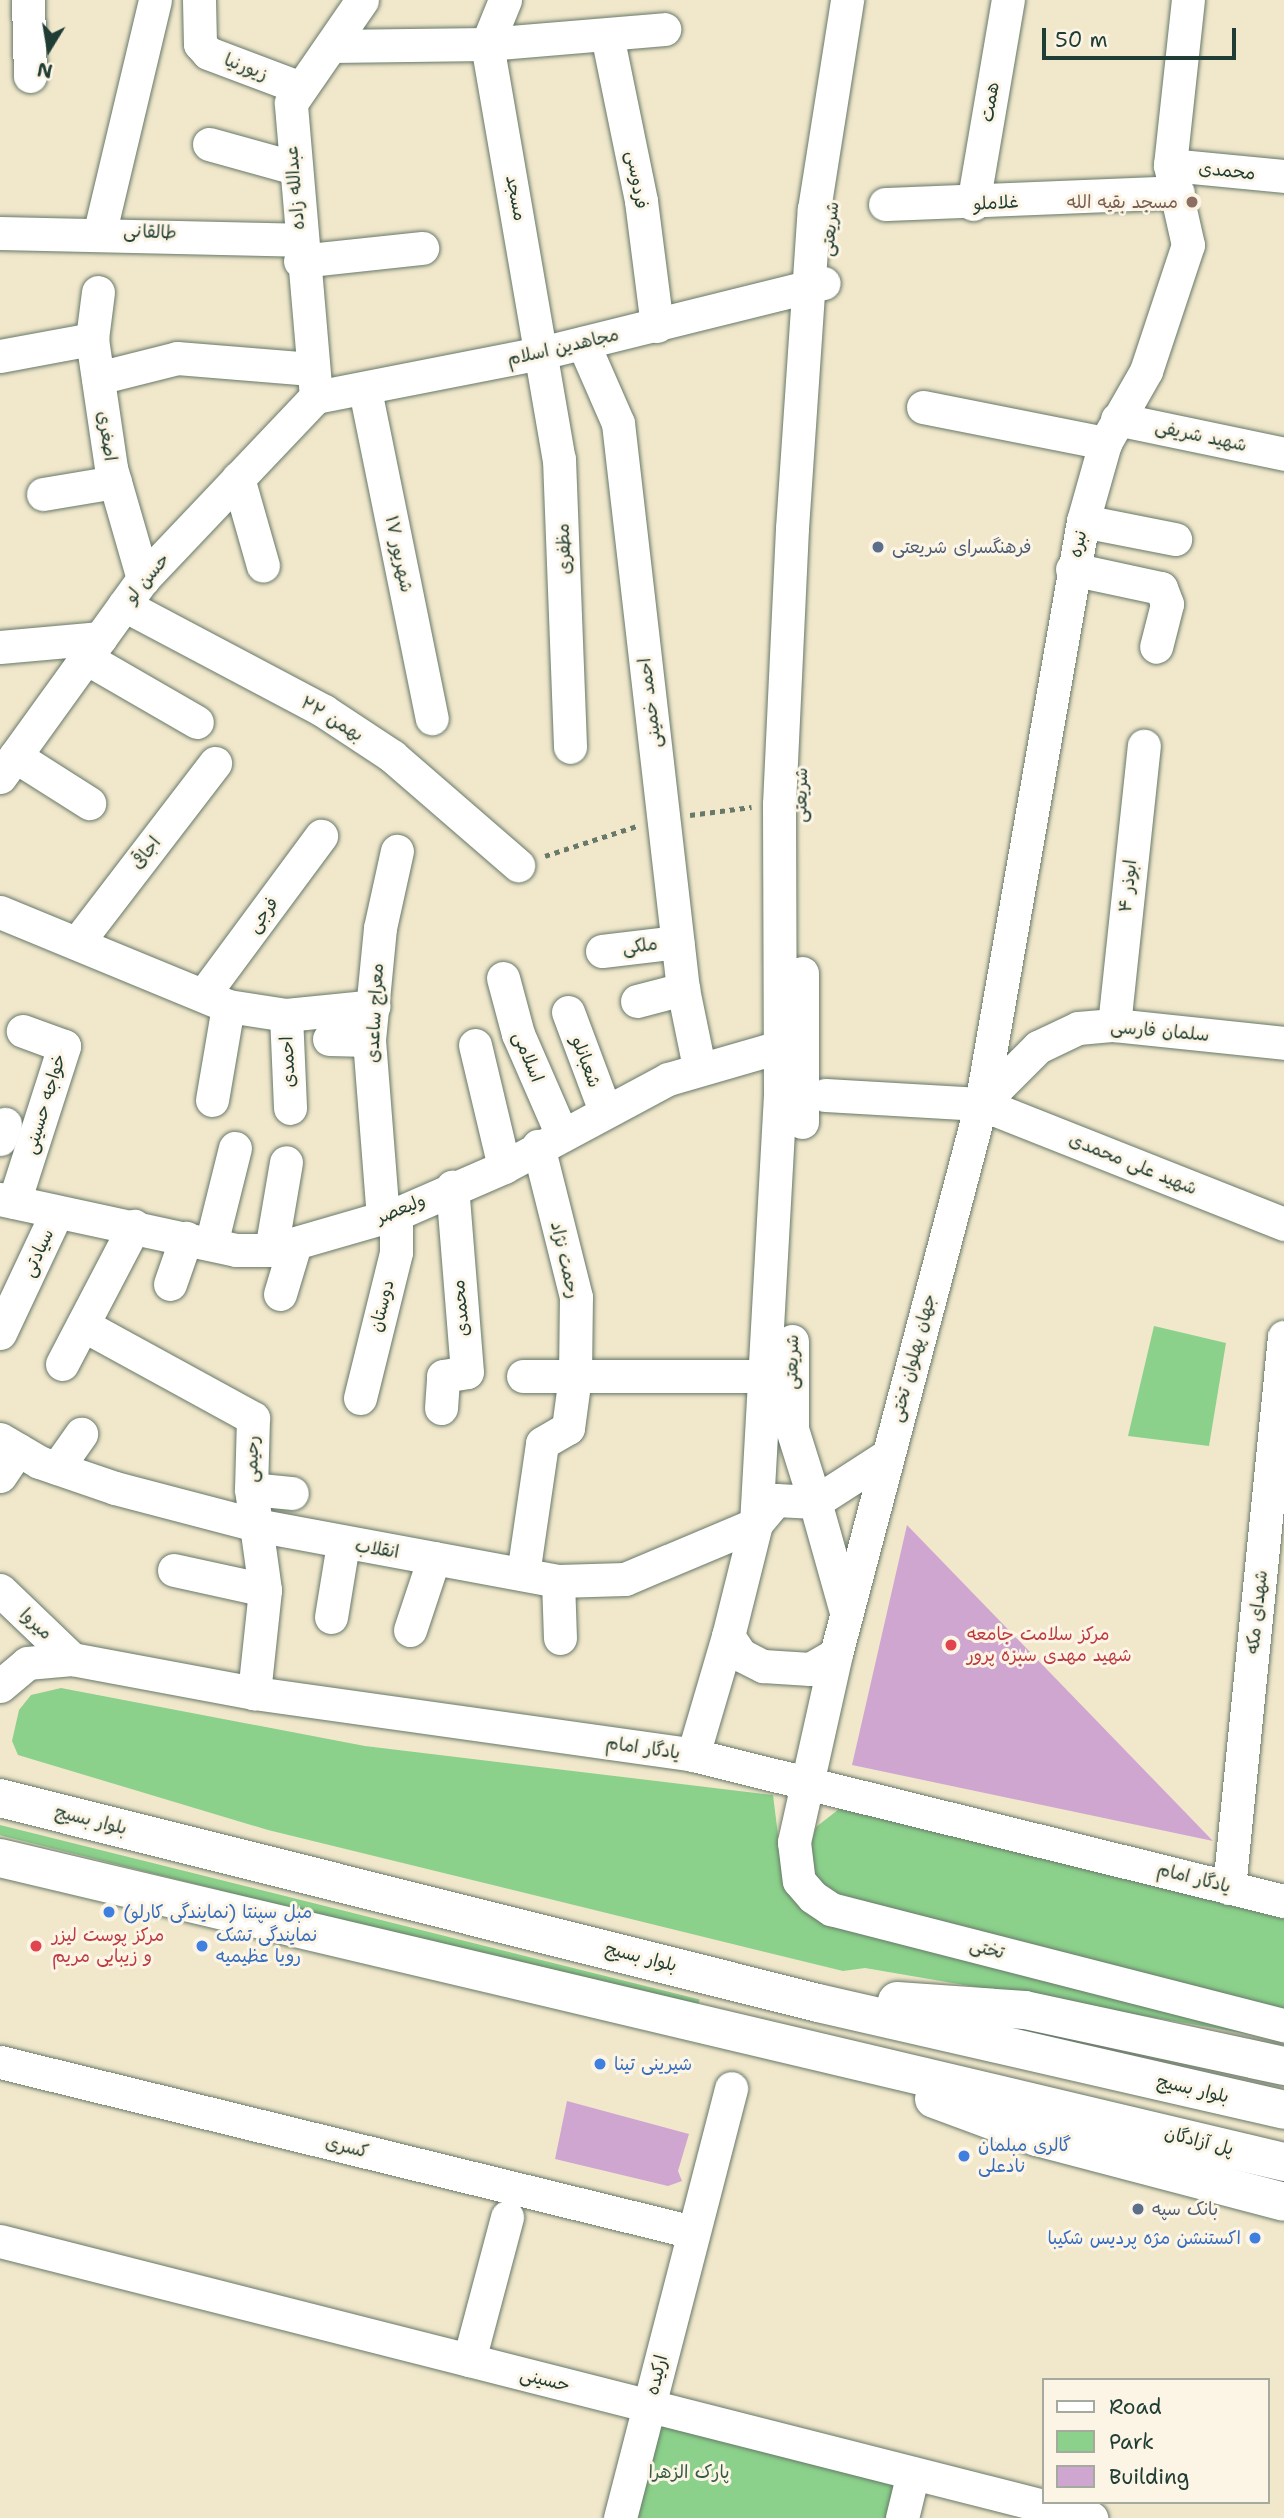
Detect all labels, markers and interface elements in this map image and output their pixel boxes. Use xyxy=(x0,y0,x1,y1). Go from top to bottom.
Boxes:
north arrow xyxy=(14,14,84,84)
scale bar xyxy=(1046,14,1240,58)
text: 50 m xyxy=(1055,26,1108,54)
street label: زیورنیا xyxy=(221,49,271,85)
text: N xyxy=(35,56,55,84)
street label: همت xyxy=(976,80,1004,124)
street label: عبدالله زاده xyxy=(281,145,309,231)
street label: فردوسی xyxy=(622,150,652,210)
street label: محمدی xyxy=(1197,157,1257,185)
street label: مسجد xyxy=(501,173,531,223)
street label: غلاملو xyxy=(973,191,1019,215)
place label: مسجد بقیه الله xyxy=(1067,191,1178,213)
marker: مسجد بقیه الله xyxy=(1184,194,1200,210)
street label: شریعتی xyxy=(816,200,844,258)
street label: طالقانی xyxy=(123,220,177,244)
street label: مجاهدین اسلام xyxy=(505,324,621,370)
street label: اصغری xyxy=(93,410,121,462)
street label: شهید شریفی xyxy=(1153,416,1249,456)
street label: ۱۷ شهریور xyxy=(380,514,418,594)
street label: مظفری xyxy=(552,523,576,575)
street label: نبره xyxy=(1064,528,1092,560)
place label: فرهنگسرای شریعتی xyxy=(892,536,1031,558)
marker: فرهنگسرای شریعتی xyxy=(870,539,886,555)
street label: حسن لو xyxy=(120,549,174,607)
street label: احمد خمینی xyxy=(634,657,666,749)
street label: ۲۲ بهمن xyxy=(297,692,367,746)
street label: شریعتی xyxy=(790,767,812,823)
street label: اجاقی xyxy=(127,832,165,874)
street label: ابوذر ۴ xyxy=(1114,859,1142,913)
street label: فرجی xyxy=(243,893,283,937)
street label: ملکی xyxy=(621,933,659,959)
street label: معراج ساعدی xyxy=(362,963,388,1063)
street label: سلمان فارسی xyxy=(1110,1016,1210,1046)
street label: اسلامی xyxy=(508,1029,548,1085)
street label: شعبانلو xyxy=(567,1033,605,1091)
street label: احمدی xyxy=(276,1036,300,1088)
street label: خواجه حسینی xyxy=(20,1051,70,1157)
street label: شهید علی محمدی xyxy=(1066,1128,1200,1200)
street label: ولیعصر xyxy=(373,1189,429,1229)
street label: رحمت نژاد xyxy=(546,1219,584,1301)
street label: سیادتی xyxy=(18,1225,58,1281)
street label: دوستان xyxy=(365,1278,399,1334)
street label: محمدی xyxy=(448,1279,474,1337)
street label: جهان پهلوان تختی xyxy=(886,1292,940,1424)
street label: شریعتی xyxy=(781,1334,803,1390)
street label: رحیمی xyxy=(241,1435,263,1483)
street label: انقلاب xyxy=(353,1535,401,1563)
street label: شهدای مکه xyxy=(1242,1569,1272,1655)
street label: میروا xyxy=(15,1604,57,1644)
place label: مرکز سلامت جامعه شهید مهدی سبزه پرور xyxy=(967,1624,1132,1666)
marker: مرکز سلامت جامعه شهید مهدی سبزه پرور xyxy=(941,1635,961,1655)
street label: یادگار امام xyxy=(604,1732,682,1764)
street label: بلوار بسیج xyxy=(53,1801,129,1839)
street label: یادگار امام xyxy=(1155,1858,1233,1898)
place label: مبل سپنتا (نمایندگی کارلو) xyxy=(123,1901,312,1923)
marker: مبل سپنتا (نمایندگی کارلو) xyxy=(101,1904,117,1920)
place label: مرکز پوست لیزر و زیبایی مریم xyxy=(52,1925,164,1968)
place label: نمایندگی تشک رویا عظیمیه xyxy=(216,1925,317,1968)
street label: تختی xyxy=(967,1934,1007,1964)
marker: مرکز پوست لیزر و زیبایی مریم xyxy=(26,1936,46,1956)
marker: نمایندگی تشک رویا عظیمیه xyxy=(194,1938,210,1954)
street label: بلوار بسیج xyxy=(603,1938,679,1976)
place label: شیرینی تینا xyxy=(614,2053,692,2075)
marker: شیرینی تینا xyxy=(592,2056,608,2072)
street label: بلوار بسیج xyxy=(1155,2070,1231,2108)
street label: پل آزادگان xyxy=(1162,2122,1236,2160)
street label: کسری xyxy=(323,2131,371,2163)
place label: گالری مبلمان نادعلی xyxy=(978,2135,1071,2178)
marker: گالری مبلمان نادعلی xyxy=(956,2148,972,2164)
place label: بانک سپه xyxy=(1152,2198,1218,2220)
marker: بانک سپه xyxy=(1130,2201,1146,2217)
place label: اکستنشن مژه پردیس شکیبا xyxy=(1047,2227,1241,2249)
marker: اکستنشن مژه پردیس شکیبا xyxy=(1247,2230,1263,2246)
street label: ارکیده xyxy=(642,2353,672,2397)
street label: حسینی xyxy=(518,2363,572,2397)
legend xyxy=(1042,2378,1270,2504)
text: Road xyxy=(1109,2393,1162,2421)
text: Park xyxy=(1109,2428,1154,2456)
park label: پارک الزهرا xyxy=(648,2461,730,2483)
text: Building xyxy=(1109,2463,1189,2491)

